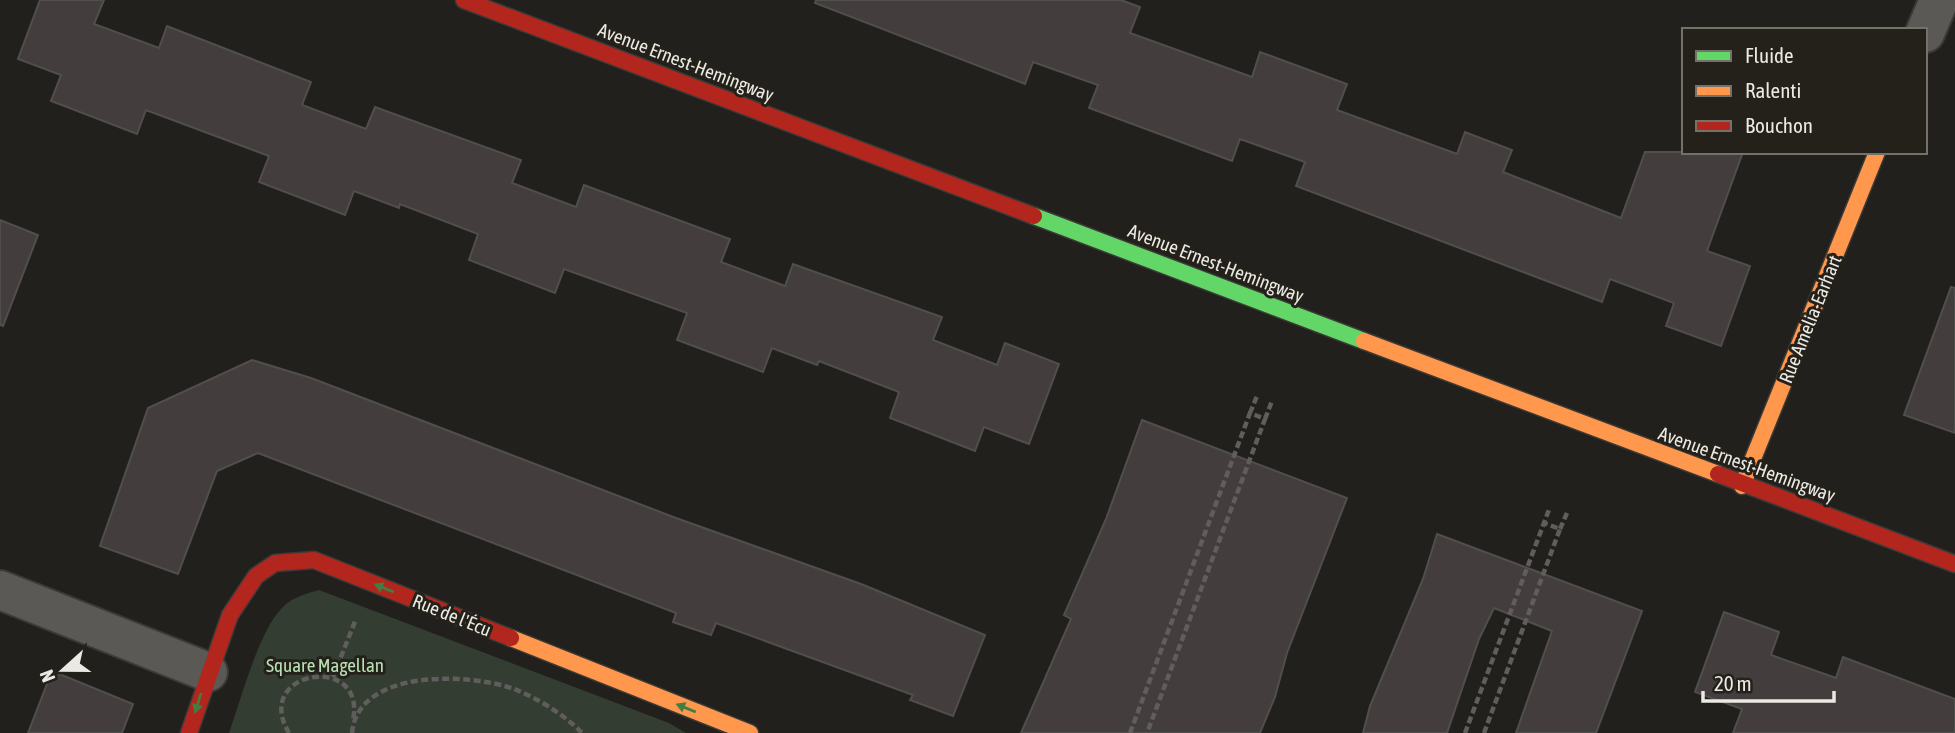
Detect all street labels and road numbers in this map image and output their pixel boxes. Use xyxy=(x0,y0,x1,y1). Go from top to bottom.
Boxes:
street label: Avenue Ernest-Hemingway xyxy=(595,18,777,106)
street label: Avenue Ernest-Hemingway xyxy=(1125,219,1307,307)
street label: Rue Amelia-Earhart xyxy=(1774,252,1846,386)
street label: Avenue Ernest-Hemingway xyxy=(1656,422,1839,506)
street label: Rue de l'Écu xyxy=(410,589,494,641)

